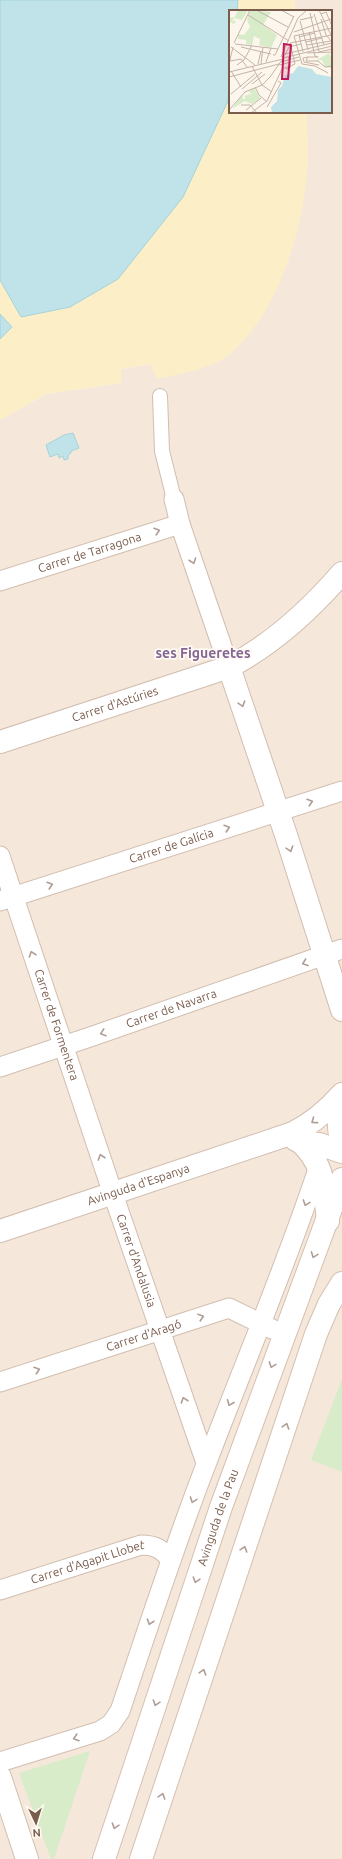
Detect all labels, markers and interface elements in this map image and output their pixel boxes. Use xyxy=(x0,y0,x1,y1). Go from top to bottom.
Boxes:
inset map xyxy=(229,10,332,113)
one-way arrow xyxy=(154,528,161,536)
street label: Carrer de Tarragona xyxy=(36,530,143,575)
one-way arrow xyxy=(188,557,197,564)
district label: ses Figueretes xyxy=(155,645,251,661)
street label: Carrer d'Astúries xyxy=(70,684,160,724)
one-way arrow xyxy=(237,700,245,707)
one-way arrow xyxy=(306,798,313,806)
one-way arrow xyxy=(224,824,231,833)
street label: Carrer de Galícia xyxy=(127,826,215,865)
one-way arrow xyxy=(286,845,294,852)
one-way arrow xyxy=(47,881,54,889)
one-way arrow xyxy=(29,951,37,958)
one-way arrow xyxy=(302,958,309,966)
street label: Carrer de Formentera xyxy=(32,967,82,1082)
street label: Carrer de Navarra xyxy=(124,986,218,1030)
one-way arrow xyxy=(100,1028,107,1037)
one-way arrow xyxy=(311,1116,318,1123)
one-way arrow xyxy=(97,1154,105,1161)
street label: Avinguda d'Espanya xyxy=(86,1161,191,1207)
one-way arrow xyxy=(303,1199,311,1206)
street label: Carrer d'Andalusia xyxy=(114,1212,159,1309)
one-way arrow xyxy=(311,1252,319,1259)
one-way arrow xyxy=(197,1313,204,1322)
street label: Carrer d'Aragó xyxy=(104,1317,183,1353)
one-way arrow xyxy=(269,1361,277,1368)
one-way arrow xyxy=(33,1366,40,1375)
one-way arrow xyxy=(180,1397,188,1404)
one-way arrow xyxy=(227,1399,235,1406)
one-way arrow xyxy=(281,1422,289,1429)
street label: Avinguda de la Pau xyxy=(195,1467,240,1567)
one-way arrow xyxy=(189,1496,198,1503)
street label: Carrer d'Agapit Llobet xyxy=(29,1538,145,1586)
one-way arrow xyxy=(240,1546,248,1553)
one-way arrow xyxy=(193,1576,201,1583)
one-way arrow xyxy=(146,1619,155,1626)
one-way arrow xyxy=(199,1669,207,1676)
one-way arrow xyxy=(152,1699,160,1706)
one-way arrow xyxy=(72,1733,79,1742)
one-way arrow xyxy=(157,1792,166,1799)
north arrow xyxy=(16,1803,56,1843)
one-way arrow xyxy=(111,1823,119,1830)
text: N xyxy=(32,1827,41,1839)

